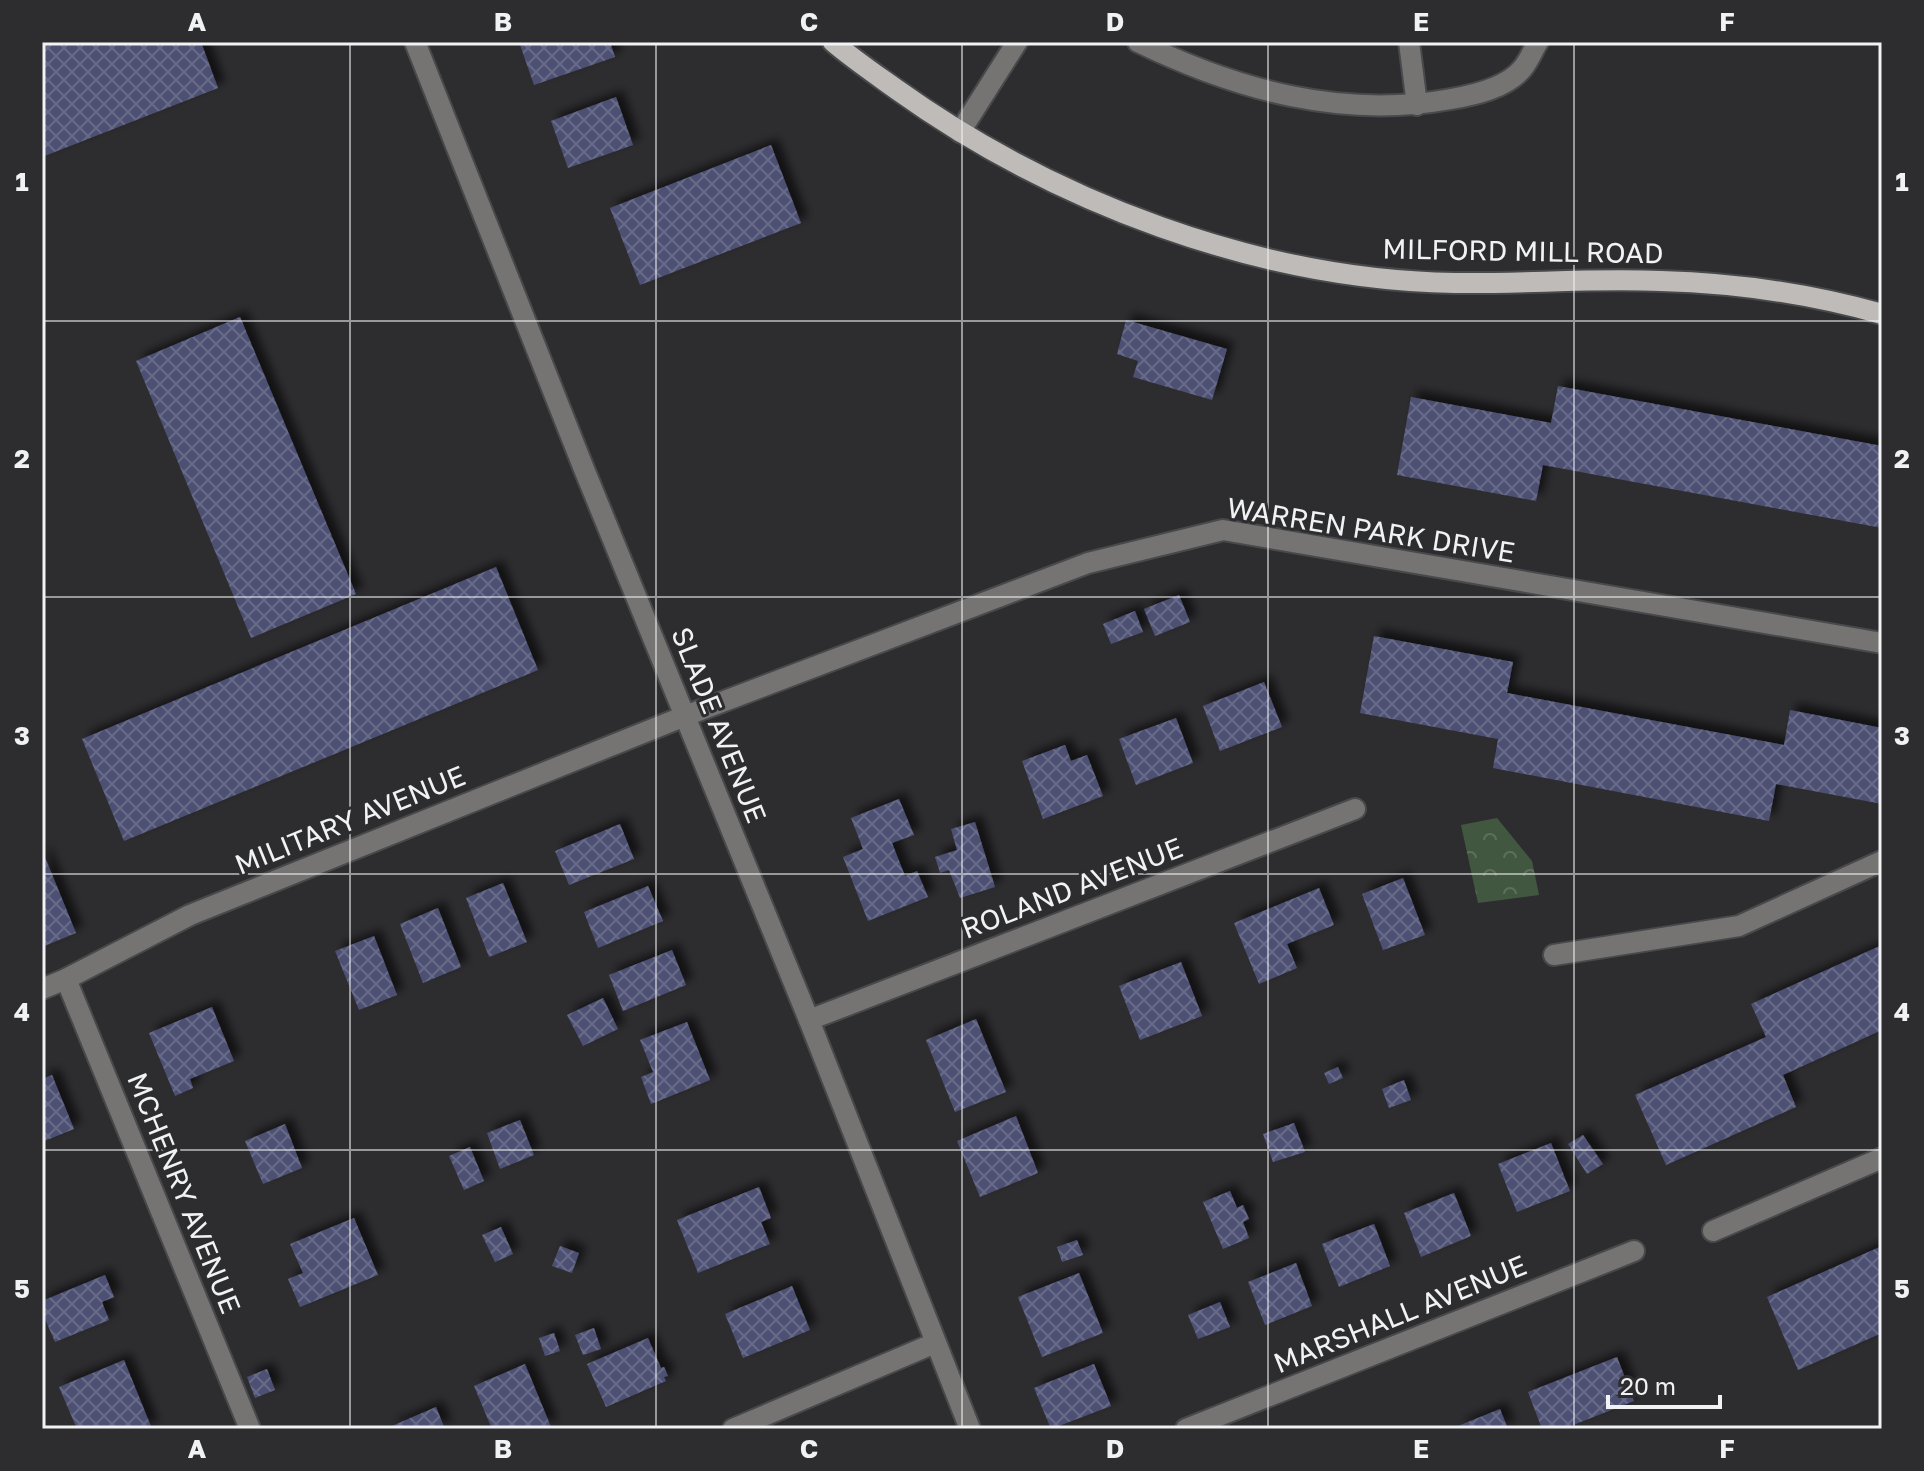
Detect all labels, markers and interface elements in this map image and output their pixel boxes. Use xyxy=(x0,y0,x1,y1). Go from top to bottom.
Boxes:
text: A xyxy=(188,6,207,37)
text: B xyxy=(494,6,512,37)
text: C xyxy=(800,6,818,37)
text: D xyxy=(1106,6,1124,37)
text: E xyxy=(1413,6,1429,37)
text: F xyxy=(1719,6,1735,37)
text: 1 xyxy=(15,166,29,197)
text: 1 xyxy=(1895,166,1909,197)
street label: MILFORD MILL ROAD xyxy=(1382,232,1664,269)
text: 2 xyxy=(14,443,30,474)
text: 2 xyxy=(1894,443,1910,474)
street label: WARREN PARK DRIVE xyxy=(1225,490,1517,569)
street label: SLADE AVENUE xyxy=(665,622,774,827)
text: 3 xyxy=(14,720,30,751)
text: 3 xyxy=(1894,720,1910,751)
street label: MILITARY AVENUE xyxy=(230,758,470,881)
street label: ROLAND AVENUE xyxy=(957,830,1187,945)
text: 4 xyxy=(14,996,30,1027)
text: 4 xyxy=(1894,996,1910,1027)
street label: MCHENRY AVENUE xyxy=(121,1068,248,1318)
street label: MARSHALL AVENUE xyxy=(1269,1248,1531,1379)
text: 5 xyxy=(14,1273,30,1304)
text: 5 xyxy=(1894,1273,1910,1304)
scale bar xyxy=(1608,1359,1720,1409)
text: 20 m xyxy=(1620,1371,1676,1400)
text: A xyxy=(188,1433,207,1464)
text: B xyxy=(494,1433,512,1464)
text: C xyxy=(800,1433,818,1464)
text: D xyxy=(1106,1433,1124,1464)
text: E xyxy=(1413,1433,1429,1464)
text: F xyxy=(1719,1433,1735,1464)

